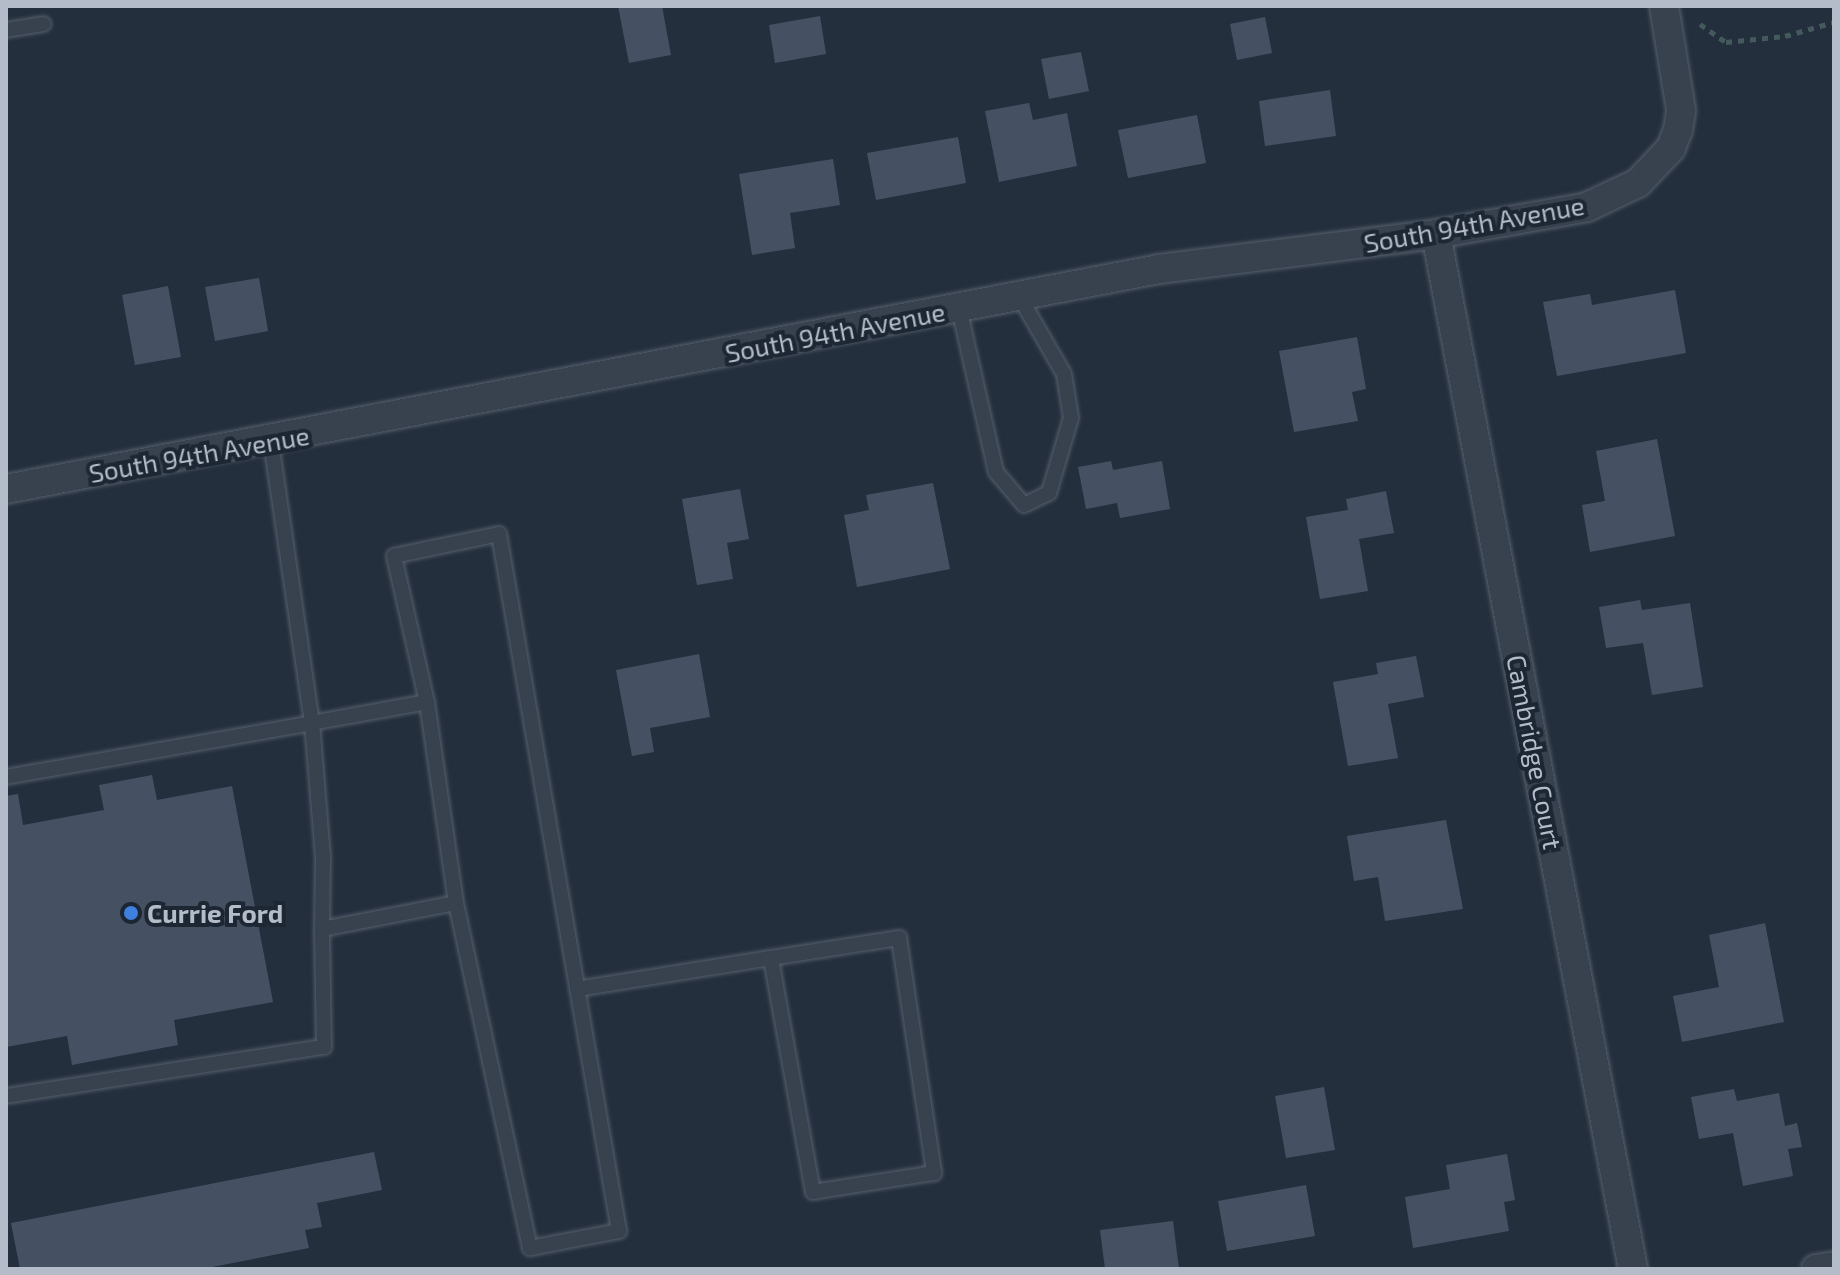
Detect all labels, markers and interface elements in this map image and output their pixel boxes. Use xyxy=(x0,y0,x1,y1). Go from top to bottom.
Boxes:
street label: South 94th Avenue xyxy=(1361,189,1587,259)
street label: South 94th Avenue xyxy=(722,295,948,369)
street label: South 94th Avenue xyxy=(86,419,312,489)
street label: Cambridge Court xyxy=(1501,652,1569,852)
place label: Currie Ford xyxy=(147,897,283,929)
marker: Currie Ford xyxy=(122,904,140,922)

